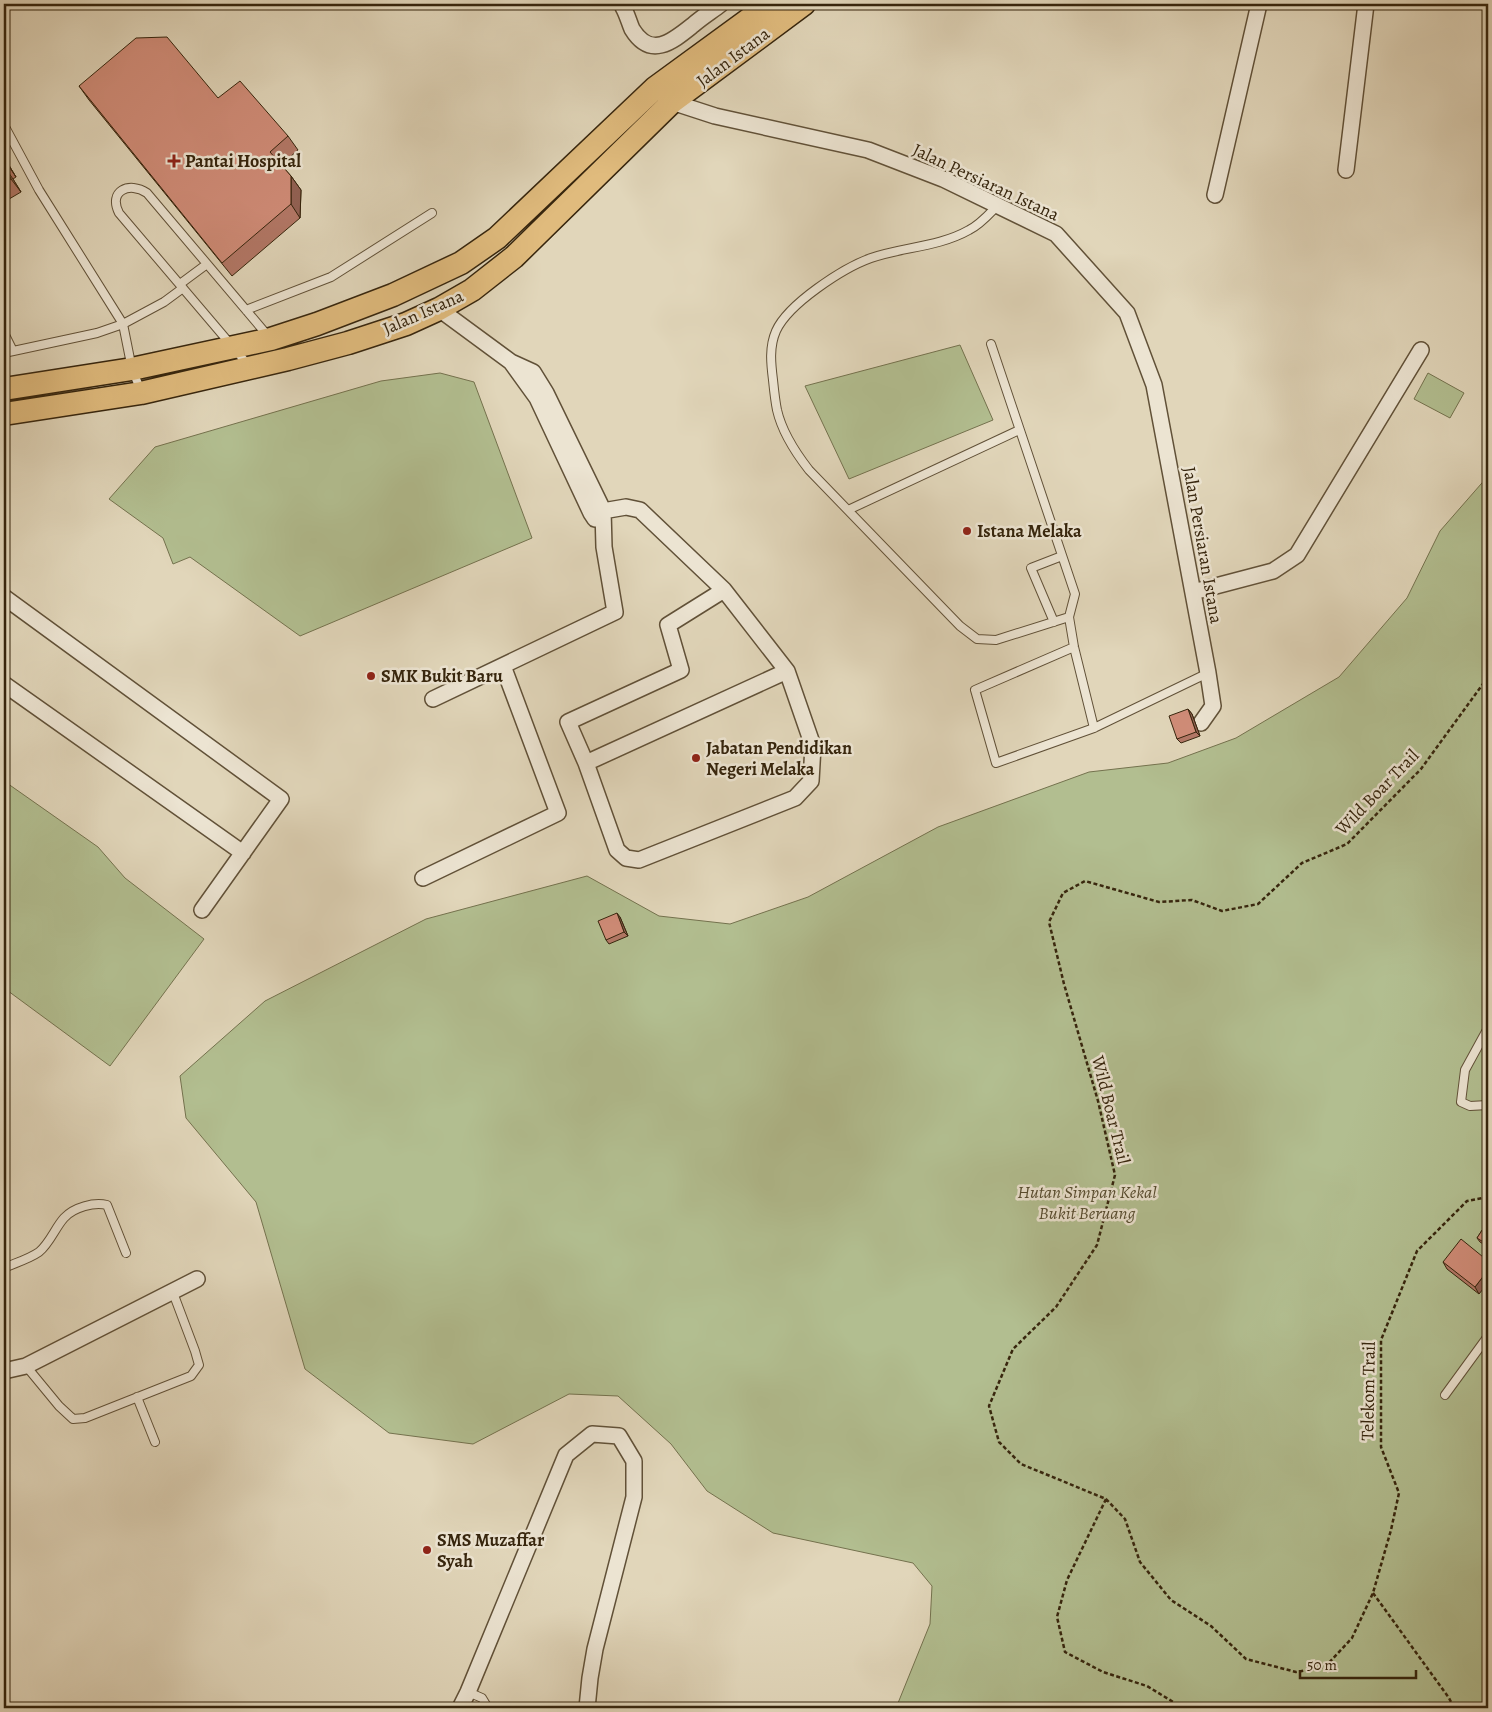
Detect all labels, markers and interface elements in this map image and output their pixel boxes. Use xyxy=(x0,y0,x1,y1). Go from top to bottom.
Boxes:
street label: Jalan Istana xyxy=(691,21,775,92)
street label: Jalan Persiaran Istana xyxy=(909,137,1064,227)
place label: Pantai Hospital xyxy=(185,149,301,173)
marker: Pantai Hospital xyxy=(167,154,181,168)
street label: Jalan Istana xyxy=(379,283,468,340)
street label: Jalan Persiaran Istana xyxy=(1177,465,1229,626)
place label: Istana Melaka xyxy=(977,519,1082,543)
marker: Istana Melaka xyxy=(961,525,973,537)
place label: SMK Bukit Baru xyxy=(381,664,503,688)
marker: SMK Bukit Baru xyxy=(365,670,377,682)
place label: Jabatan Pendidikan Negeri Melaka xyxy=(706,736,852,781)
street label: Wild Boar Trail xyxy=(1329,743,1425,841)
marker: Jabatan Pendidikan Negeri Melaka xyxy=(690,752,702,764)
street label: Wild Boar Trail xyxy=(1086,1052,1136,1167)
park label: Hutan Simpan Kekal Bukit Beruang xyxy=(1017,1180,1157,1225)
street label: Telekom Trail xyxy=(1355,1341,1381,1441)
place label: SMS Muzaffar Syah xyxy=(437,1528,545,1573)
marker: SMS Muzaffar Syah xyxy=(421,1544,433,1556)
scale bar xyxy=(1300,1647,1416,1679)
text: 50 m xyxy=(1307,1655,1337,1675)

